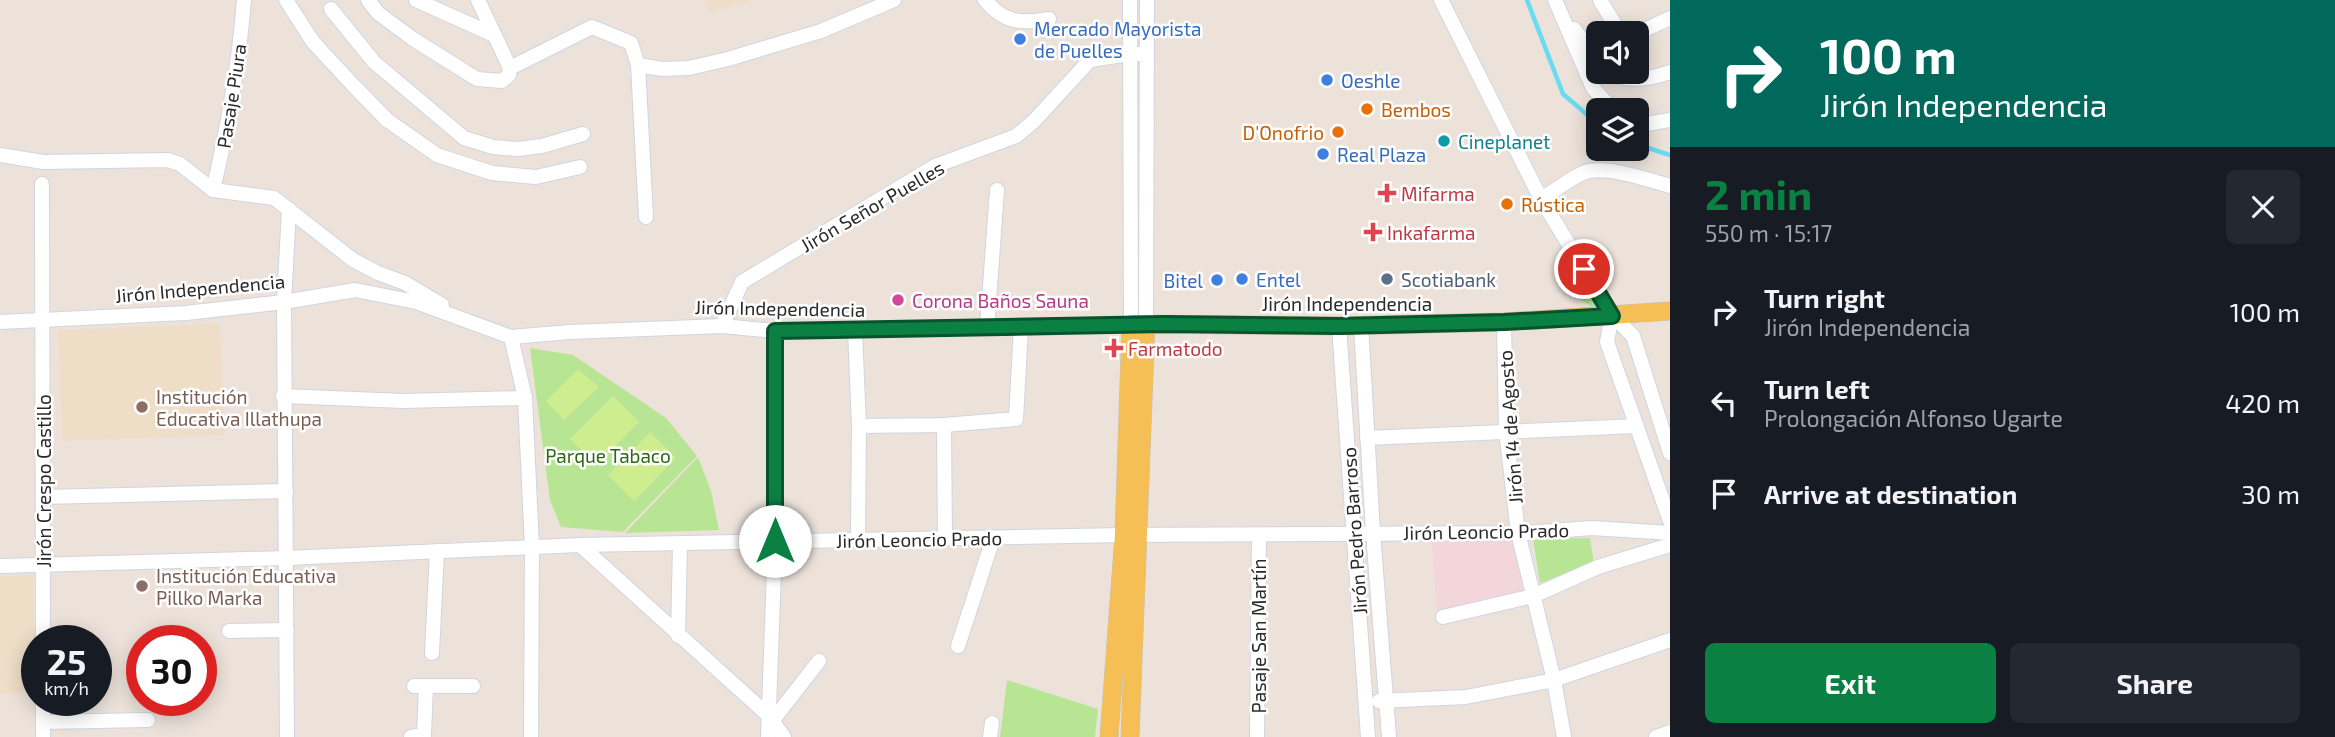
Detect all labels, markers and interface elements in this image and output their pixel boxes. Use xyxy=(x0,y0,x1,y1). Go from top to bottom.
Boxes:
place label: Mercado Mayorista de Puelles xyxy=(1034,17,1201,62)
map controls xyxy=(1586,21,1649,161)
button: sound xyxy=(1586,21,1649,84)
text: 100 m xyxy=(1820,25,1957,84)
icon: right xyxy=(1705,28,1796,119)
marker: Mercado Mayorista de Puelles xyxy=(1012,31,1028,47)
street label: Pasaje Piura xyxy=(211,42,251,150)
place label: Oeshle xyxy=(1341,69,1400,92)
marker: Oeshle xyxy=(1319,72,1335,88)
text: Jirón Independencia xyxy=(1820,85,2107,123)
place label: Bembos xyxy=(1381,98,1451,121)
button: layers xyxy=(1586,98,1649,161)
marker: Bembos xyxy=(1359,101,1375,117)
place label: D'Onofrio xyxy=(1243,121,1324,144)
marker: D'Onofrio xyxy=(1330,124,1346,140)
place label: Cineplanet xyxy=(1458,130,1550,153)
marker: Cineplanet xyxy=(1436,133,1452,149)
place label: Real Plaza xyxy=(1337,143,1426,166)
marker: Real Plaza xyxy=(1315,146,1331,162)
street label: Jirón Señor Puelles xyxy=(796,156,948,256)
text: 2 min xyxy=(1705,168,1812,218)
button: close xyxy=(2226,170,2300,244)
place label: Mifarma xyxy=(1401,182,1475,205)
marker: Mifarma xyxy=(1379,185,1395,201)
place label: Rústica xyxy=(1521,193,1585,216)
marker: Rústica xyxy=(1499,196,1515,212)
text: 550 m · 15:17 xyxy=(1705,219,1832,247)
place label: Inkafarma xyxy=(1387,221,1475,244)
marker: Inkafarma xyxy=(1365,224,1381,240)
pin xyxy=(1554,239,1614,299)
icon: arrive xyxy=(1565,250,1603,288)
place label: Entel xyxy=(1256,268,1301,291)
place label: Scotiabank xyxy=(1401,268,1496,291)
street label: Jirón Independencia xyxy=(114,269,286,307)
place label: Bitel xyxy=(1163,269,1203,292)
marker: Entel xyxy=(1234,271,1250,287)
marker: Scotiabank xyxy=(1379,271,1395,287)
marker: Bitel xyxy=(1209,272,1225,288)
text: Turn right xyxy=(1764,282,1885,313)
place label: Corona Baños Sauna xyxy=(912,289,1089,312)
marker: Corona Baños Sauna xyxy=(890,292,906,308)
street label: Jirón Independencia xyxy=(1262,292,1432,315)
icon: right xyxy=(1705,293,1743,331)
street label: Jirón Independencia xyxy=(695,295,865,321)
text: 100 m xyxy=(2230,296,2300,327)
text: Jirón Independencia xyxy=(1764,313,1970,341)
place label: Farmatodo xyxy=(1128,337,1223,360)
marker: Farmatodo xyxy=(1106,340,1122,356)
street label: Jirón 14 de Agosto xyxy=(1493,349,1527,505)
text: Turn left xyxy=(1764,373,1870,404)
icon: left xyxy=(1705,384,1743,422)
place label: Institución Educativa Illathupa xyxy=(156,385,322,430)
text: 420 m xyxy=(2225,387,2300,418)
street label: Jirón Crespo Castillo xyxy=(32,394,55,568)
marker: Institución Educativa Illathupa xyxy=(134,399,150,415)
text: Prolongación Alfonso Ugarte xyxy=(1764,404,2063,432)
park label: Parque Tabaco xyxy=(545,444,671,467)
street label: Jirón Pedro Barroso xyxy=(1337,447,1371,615)
icon: arrive xyxy=(1705,475,1743,513)
text: Arrive at destination xyxy=(1764,478,2017,509)
text: 30 m xyxy=(2241,478,2300,509)
position arrow xyxy=(738,504,812,578)
street label: Jirón Leoncio Prado xyxy=(1403,518,1569,544)
street label: Jirón Leoncio Prado xyxy=(836,526,1002,552)
street label: Pasaje San Martín xyxy=(1247,559,1270,713)
place label: Institución Educativa Pillko Marka xyxy=(156,564,336,609)
marker: Institución Educativa Pillko Marka xyxy=(134,578,150,594)
speed limit sign: 30 xyxy=(126,625,217,716)
text: 25 xyxy=(47,640,86,682)
button: Exit xyxy=(1705,643,1996,723)
button: Share xyxy=(2010,643,2300,723)
text: km/h xyxy=(44,677,89,699)

